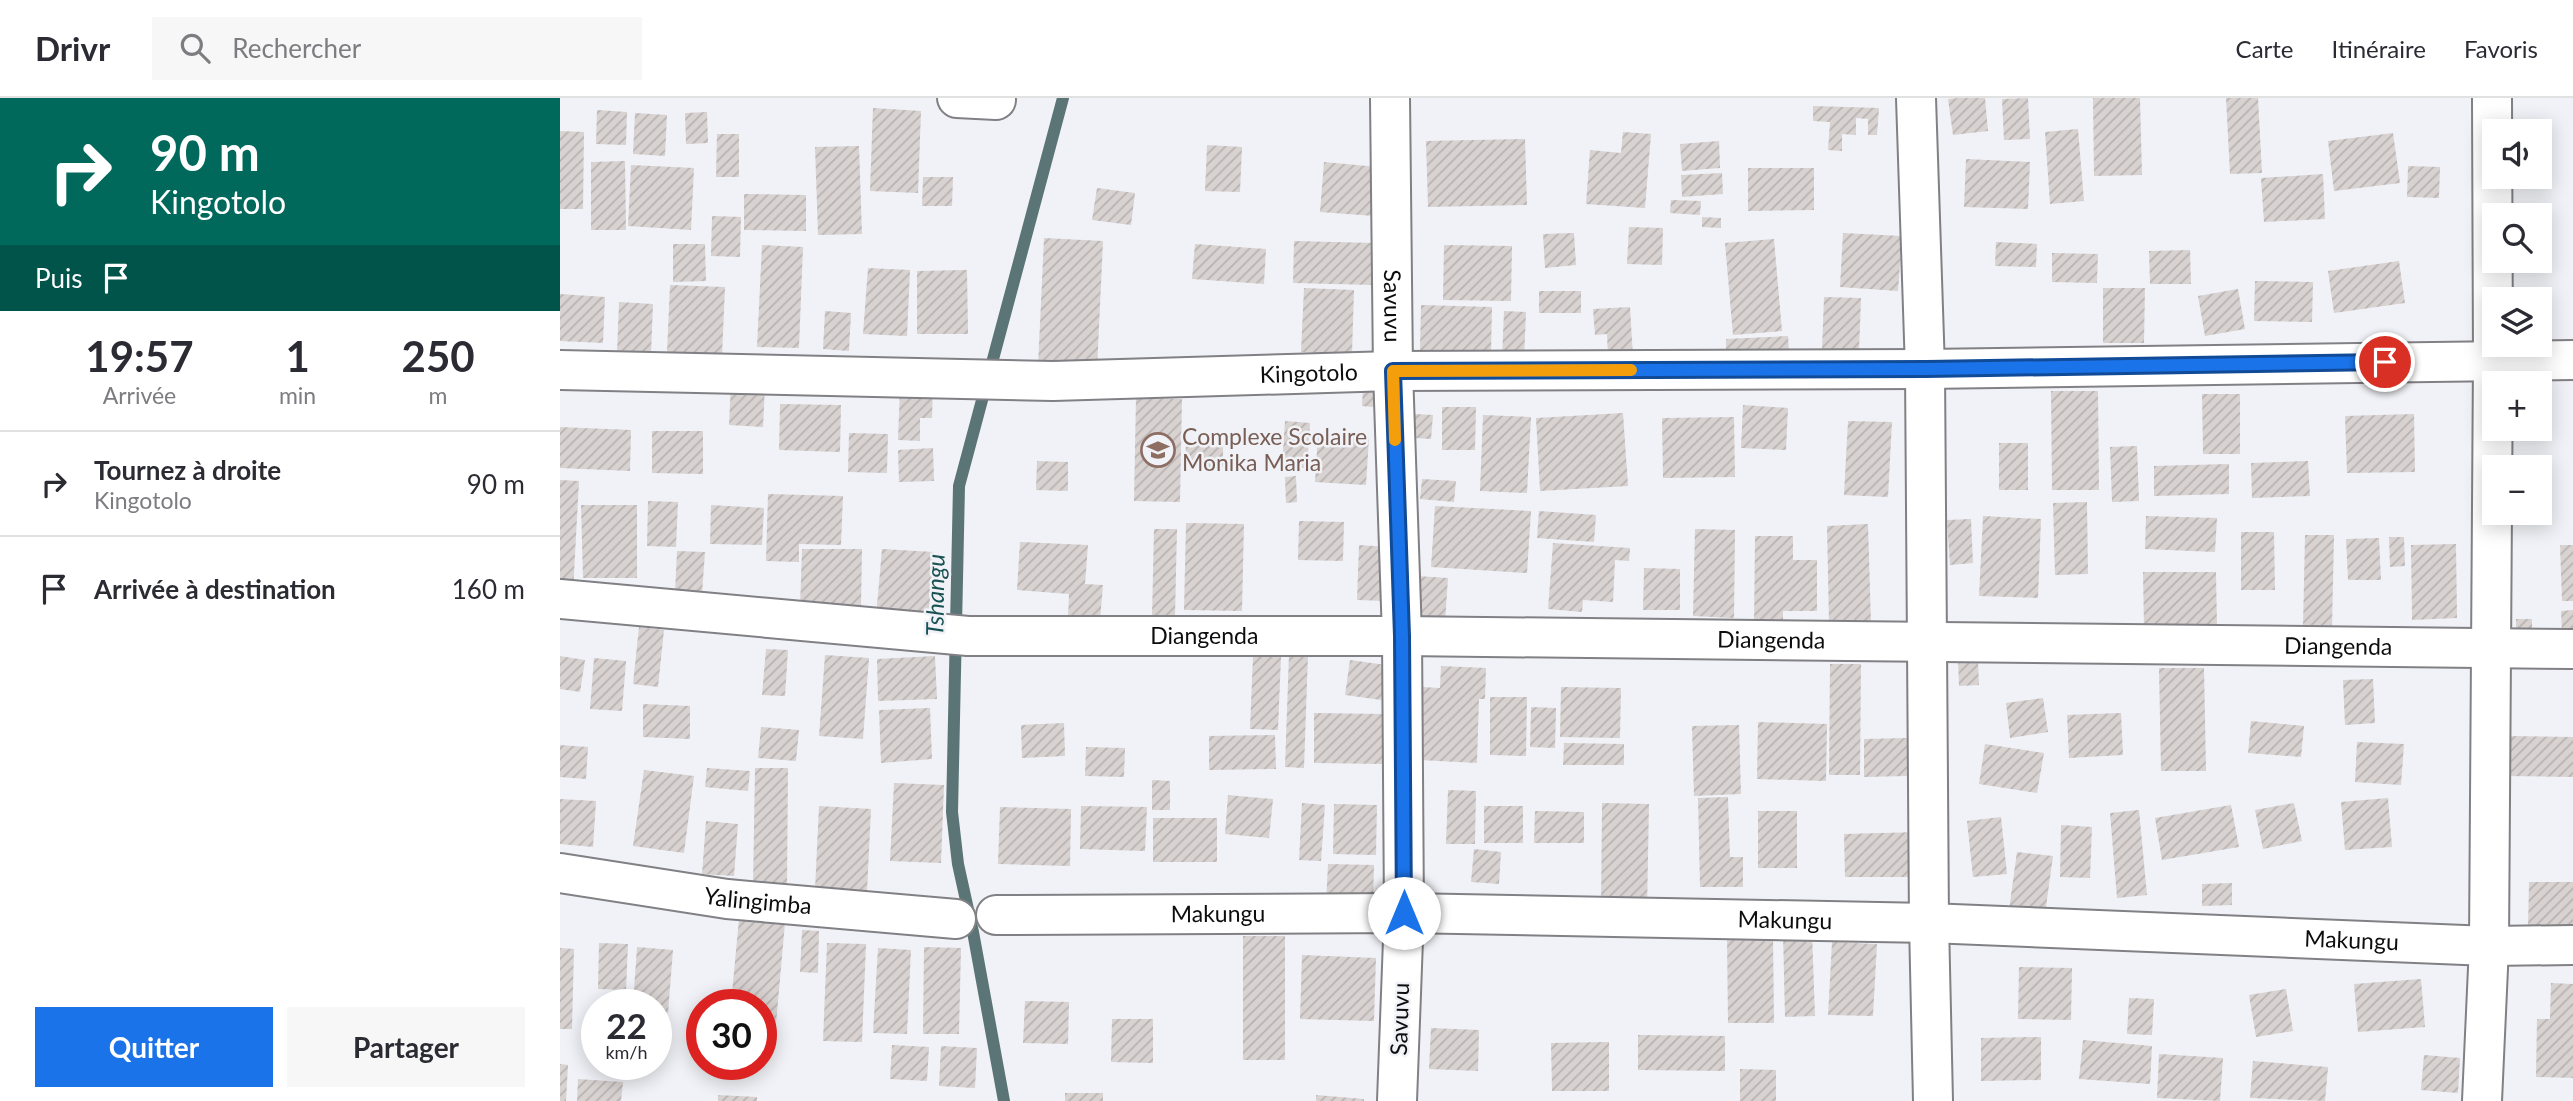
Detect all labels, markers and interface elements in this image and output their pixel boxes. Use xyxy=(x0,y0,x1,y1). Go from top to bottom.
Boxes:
search box xyxy=(152,17,642,80)
text: Drivr xyxy=(35,28,110,68)
icon: search xyxy=(176,29,214,67)
text: Rechercher xyxy=(232,32,361,64)
text: Carte xyxy=(2236,34,2294,63)
text: Itinéraire xyxy=(2332,34,2426,63)
text: Favoris xyxy=(2464,34,2538,63)
map controls xyxy=(2482,119,2552,525)
button: sound xyxy=(2482,119,2552,189)
text: 90 m xyxy=(150,123,260,181)
icon: right xyxy=(35,126,126,217)
text: Kingotolo xyxy=(150,182,286,221)
button: search xyxy=(2482,203,2552,273)
icon: arrive xyxy=(97,259,135,297)
text: Puis xyxy=(35,262,83,294)
street label: Savuvu xyxy=(1379,269,1408,343)
button: layers xyxy=(2482,287,2552,357)
text: 19:57 xyxy=(85,331,194,381)
text: 1 xyxy=(285,331,310,381)
text: 250 xyxy=(402,331,475,381)
pin xyxy=(2355,332,2415,392)
icon: arrive xyxy=(2366,343,2404,381)
street label: Kingotolo xyxy=(1259,357,1358,388)
button: + xyxy=(2482,371,2552,441)
text: Arrivée xyxy=(103,381,176,409)
text: min xyxy=(279,381,316,409)
text: m xyxy=(429,381,448,409)
place label: Complexe Scolaire Monika Maria xyxy=(1182,422,1367,476)
school or university icon: Complexe Scolaire Monika Maria xyxy=(1139,431,1177,469)
text: Tournez à droite xyxy=(94,454,281,486)
button: − xyxy=(2482,455,2552,525)
icon: right xyxy=(35,465,73,503)
text: 90 m xyxy=(467,468,525,500)
text: Kingotolo xyxy=(94,486,192,514)
water label: Tshangu xyxy=(919,554,950,636)
icon: arrive xyxy=(35,570,73,608)
text: Arrivée à destination xyxy=(94,573,336,605)
text: 160 m xyxy=(452,573,525,605)
street label: Diangenda xyxy=(1150,621,1258,649)
street label: Diangenda xyxy=(1717,625,1826,654)
street label: Diangenda xyxy=(2284,631,2393,660)
position arrow xyxy=(1367,876,1441,950)
street label: Yalingimba xyxy=(702,881,813,919)
street label: Makungu xyxy=(1171,899,1265,927)
street label: Makungu xyxy=(1737,904,1833,934)
street label: Makungu xyxy=(2304,923,2399,955)
street label: Savuvu xyxy=(1384,982,1414,1056)
speed limit sign: 30 xyxy=(686,989,777,1080)
text: 22 xyxy=(606,1004,647,1046)
button: Quitter xyxy=(35,1007,273,1087)
button: Partager xyxy=(287,1007,525,1087)
text: km/h xyxy=(605,1041,648,1063)

